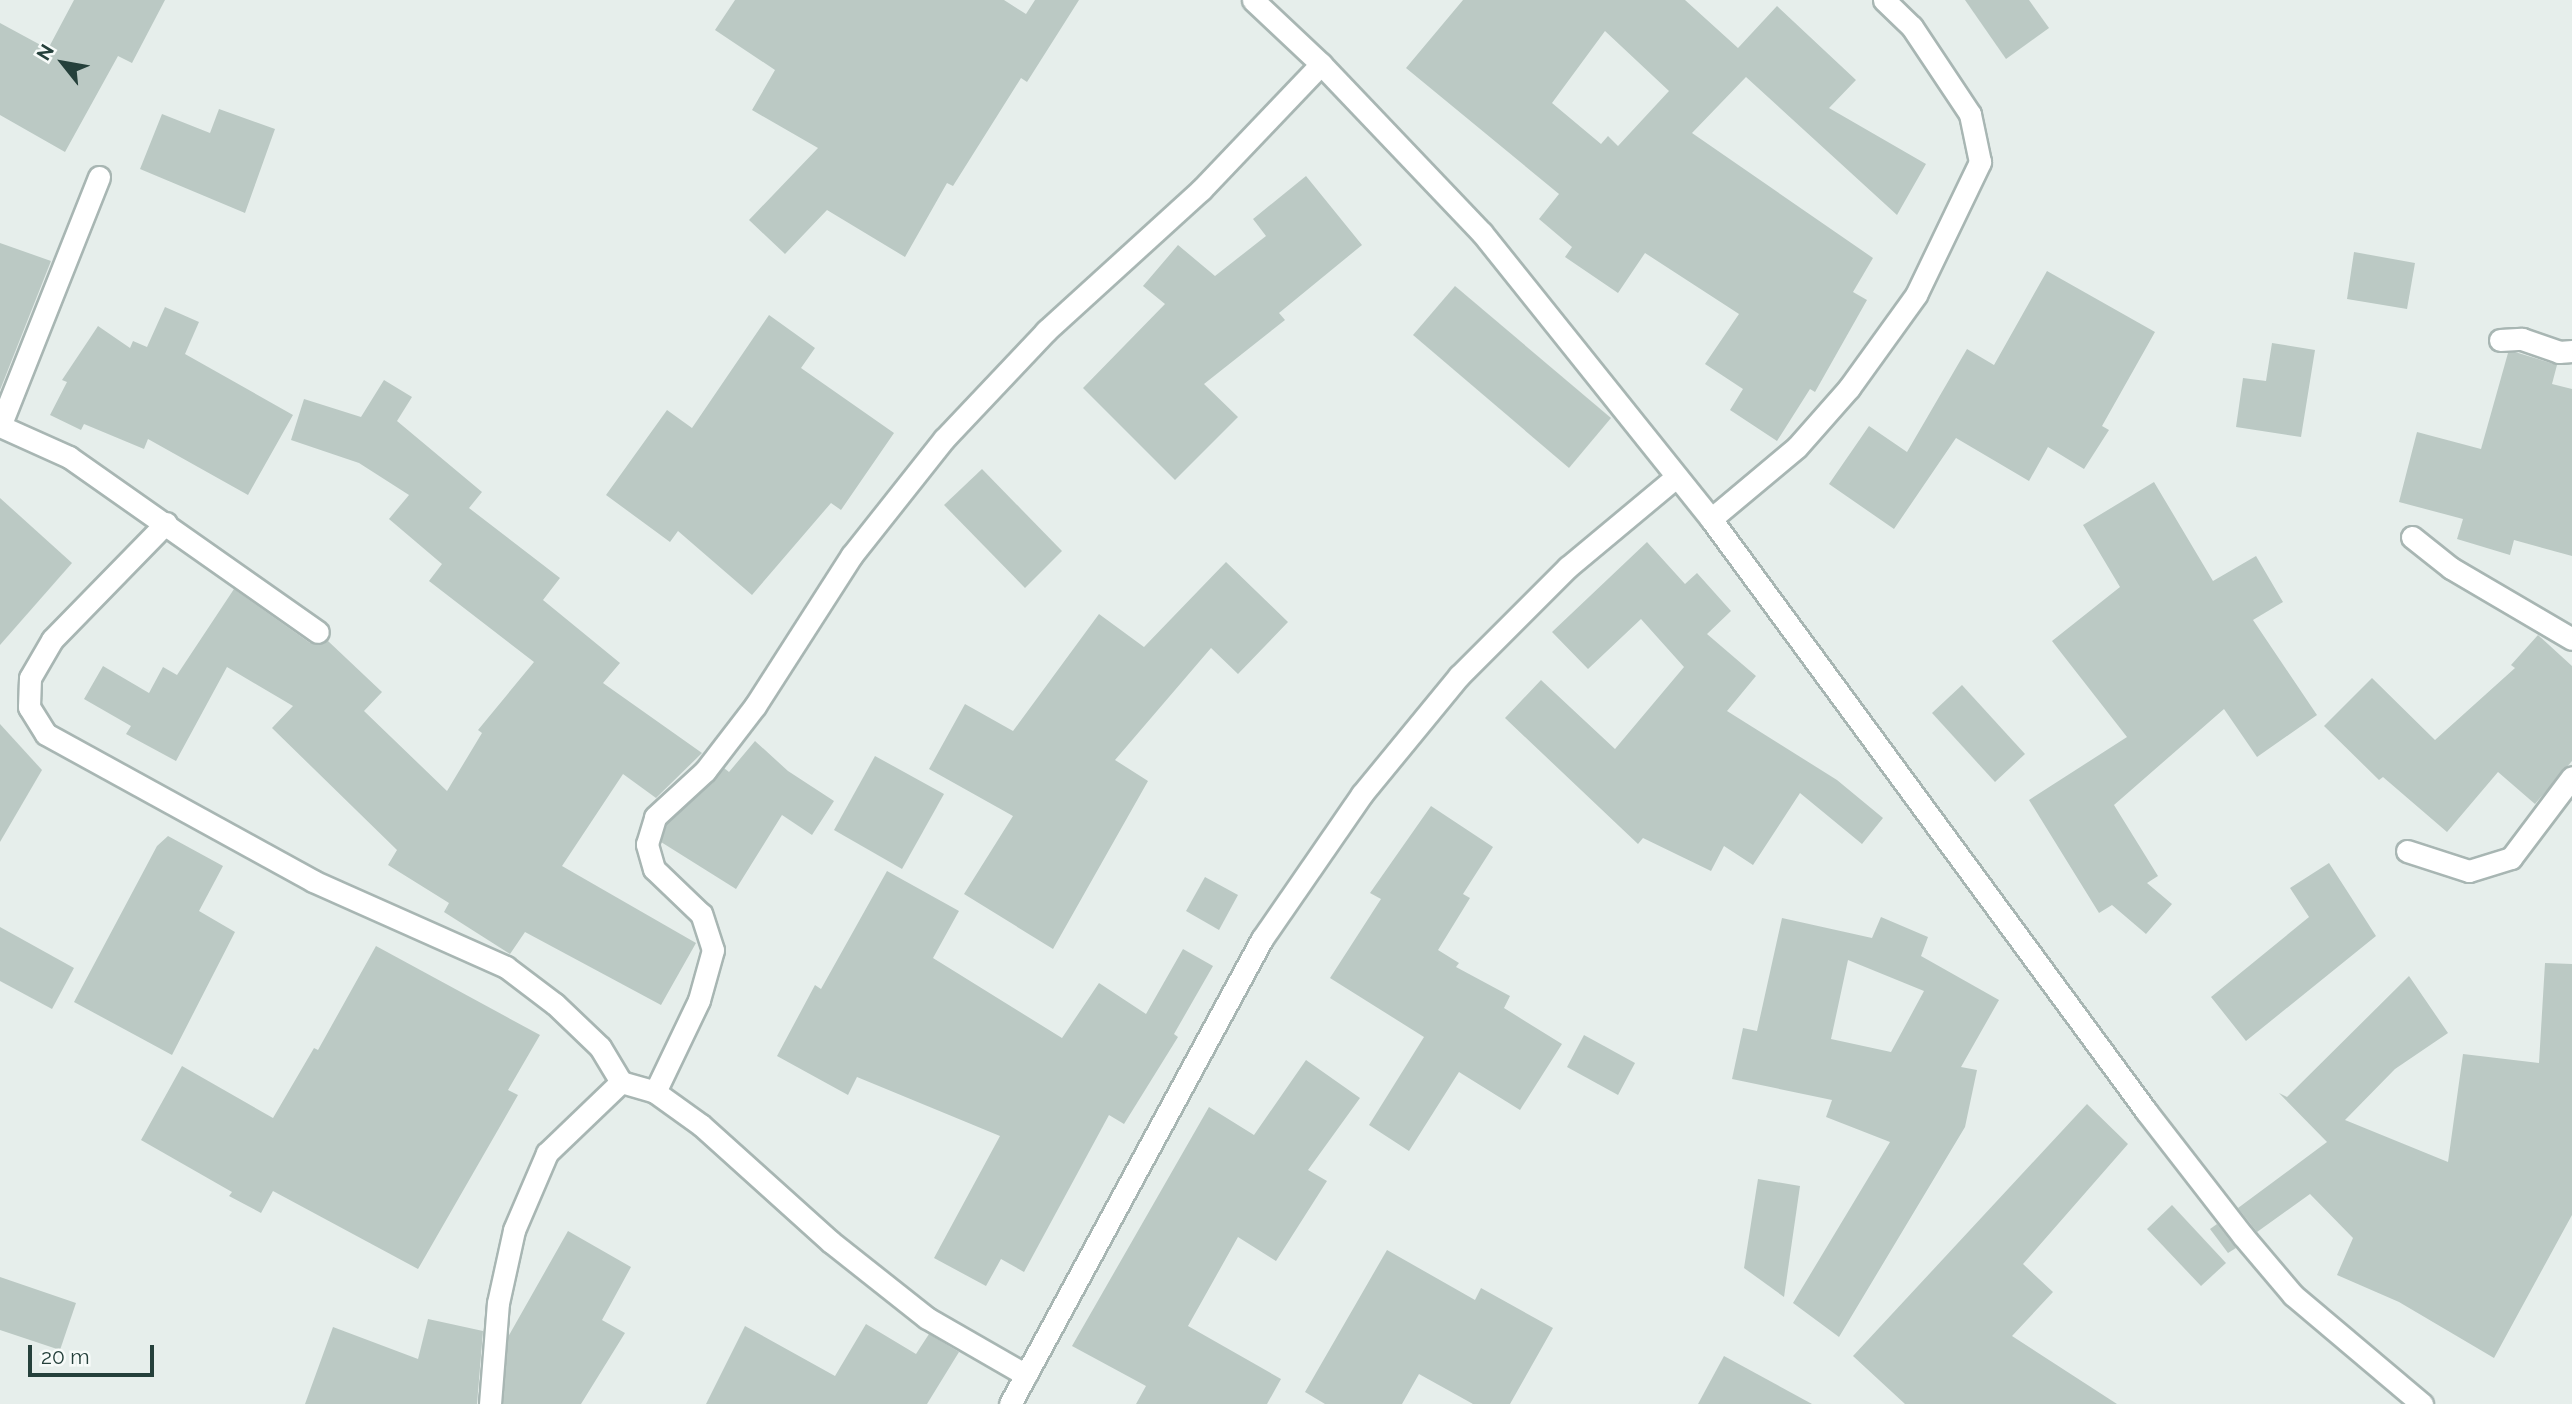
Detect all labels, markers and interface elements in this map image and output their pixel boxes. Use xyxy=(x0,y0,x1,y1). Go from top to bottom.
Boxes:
north arrow xyxy=(28,28,98,98)
text: N xyxy=(32,40,58,64)
scale bar xyxy=(32,1330,158,1374)
text: 20 m xyxy=(41,1344,89,1369)

